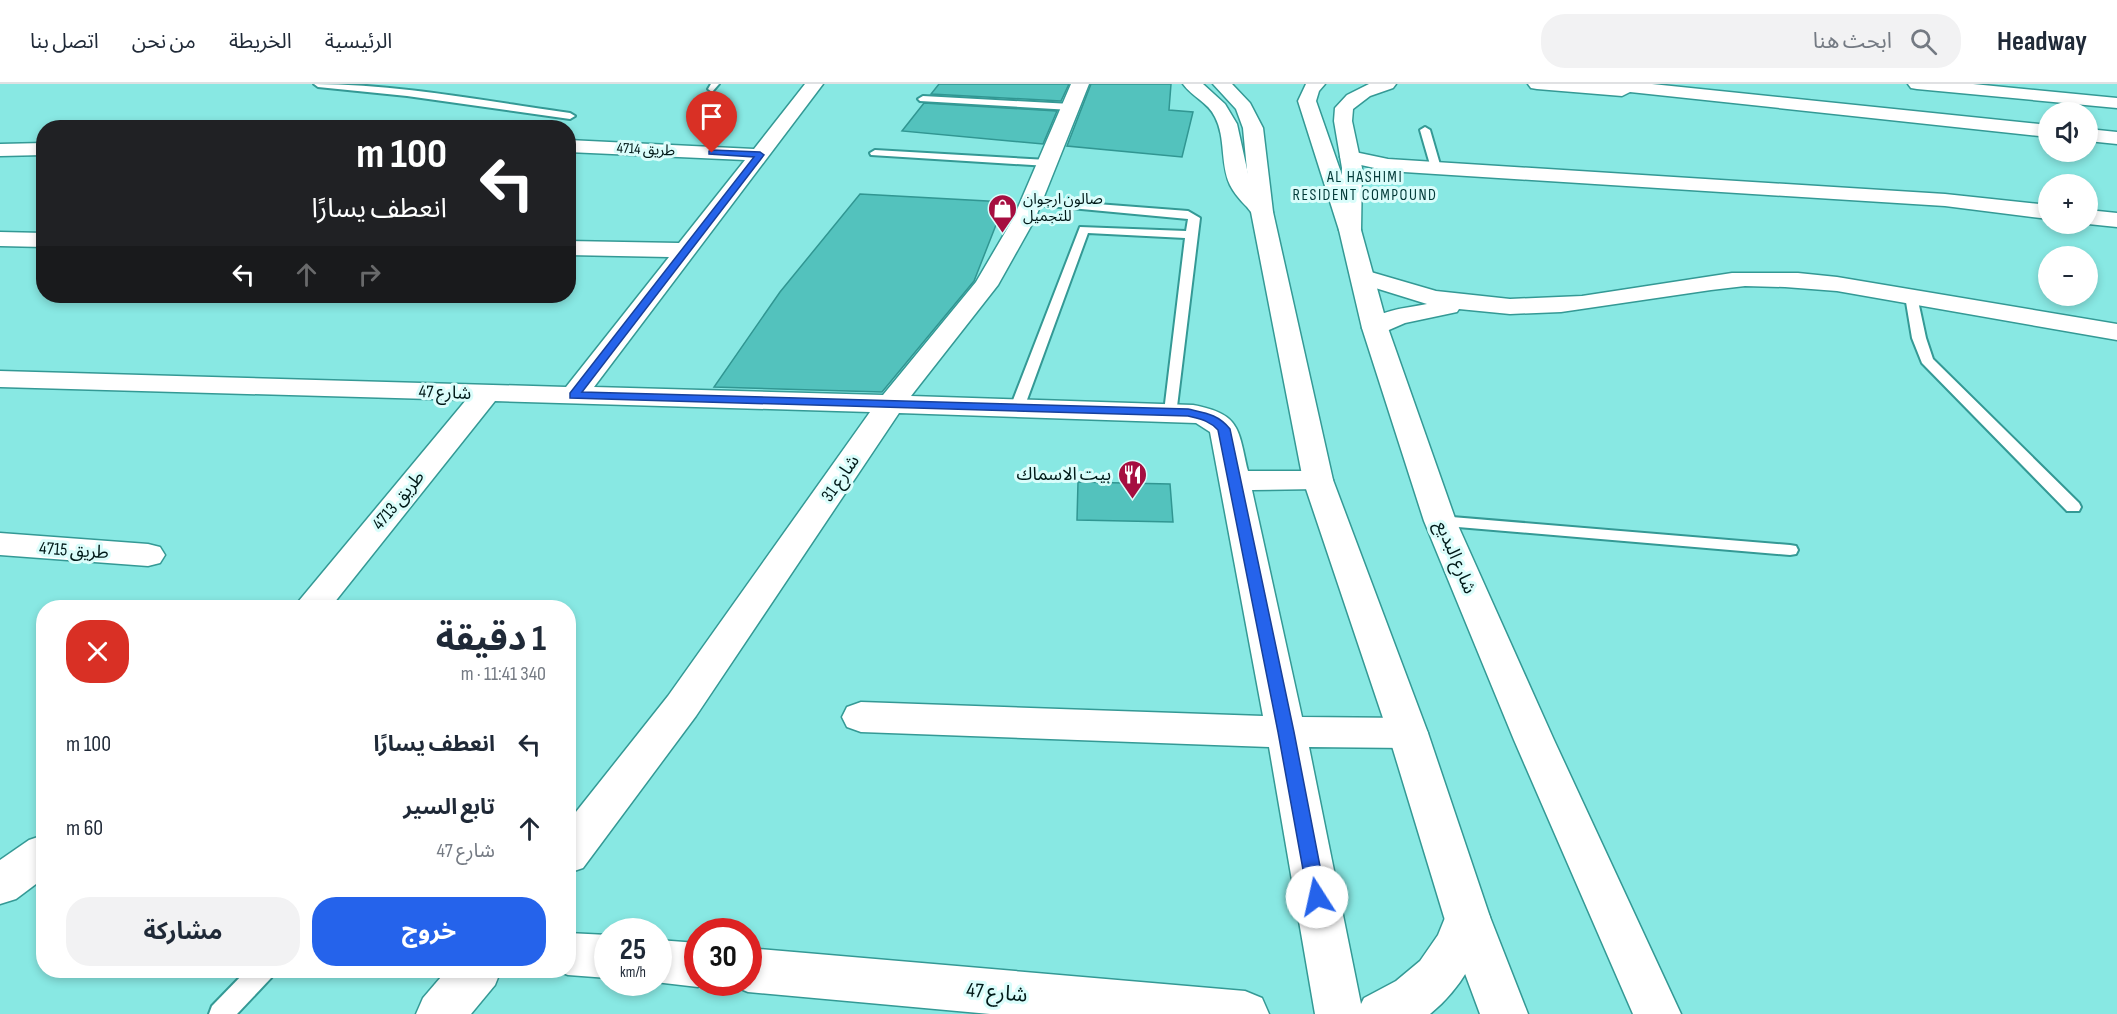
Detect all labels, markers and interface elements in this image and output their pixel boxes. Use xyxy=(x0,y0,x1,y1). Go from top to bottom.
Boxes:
search box xyxy=(1541,14,1961,68)
icon: search xyxy=(1907,25,1940,58)
text: Headway xyxy=(1997,25,2087,58)
text: ابحث هنا xyxy=(1813,28,1892,55)
text: اتصل بنا xyxy=(30,29,99,54)
text: من نحن xyxy=(132,29,196,54)
text: الخريطة xyxy=(229,29,292,54)
text: الرئيسية xyxy=(325,29,392,54)
pin xyxy=(686,91,737,153)
icon: arrive xyxy=(695,100,728,133)
map controls xyxy=(2038,102,2098,306)
button: sound xyxy=(2038,102,2098,162)
text: 100 m xyxy=(356,129,447,180)
street label: طريق 4714 xyxy=(616,138,676,161)
icon: left xyxy=(468,144,546,222)
district label: AL HASHIMI RESIDENT COMPOUND xyxy=(1293,168,1437,205)
button: + xyxy=(2038,174,2098,234)
place label: صالون ارجوان للتجميل xyxy=(1023,190,1103,226)
shop icon: صالون ارجوان للتجميل xyxy=(986,192,1018,234)
text: انعطف يسارًا xyxy=(312,193,447,225)
button: − xyxy=(2038,246,2098,306)
icon: left xyxy=(227,258,260,291)
icon: ahead xyxy=(290,258,323,291)
icon: right xyxy=(353,258,386,291)
street label: شارع 47 xyxy=(418,381,472,407)
street label: شارع 31 xyxy=(817,451,866,507)
restaurant icon: بيت الاسماك xyxy=(1116,458,1148,500)
place label: بيت الاسماك xyxy=(1017,464,1111,485)
street label: طريق 4713 xyxy=(368,467,429,534)
street label: شارع البديع xyxy=(1428,517,1480,598)
street label: طريق 4715 xyxy=(38,538,109,563)
text: 1 دقيقة xyxy=(436,618,546,661)
button: close xyxy=(66,620,129,683)
text: 340 m · 11:41 xyxy=(461,662,546,686)
icon: left xyxy=(513,728,546,761)
text: 100 m xyxy=(66,731,111,758)
text: انعطف يسارًا xyxy=(373,731,495,758)
text: تابع السير xyxy=(403,794,495,821)
icon: ahead xyxy=(513,812,546,845)
text: 60 m xyxy=(66,815,103,842)
text: شارع 47 xyxy=(437,839,495,863)
position arrow xyxy=(1285,865,1349,929)
button: مشاركة xyxy=(66,897,300,966)
button: خروج xyxy=(312,897,546,966)
speed limit sign: 30 xyxy=(684,918,762,996)
text: 25 xyxy=(620,932,646,968)
text: km/h xyxy=(620,963,646,982)
street label: شارع 47 xyxy=(965,977,1029,1010)

